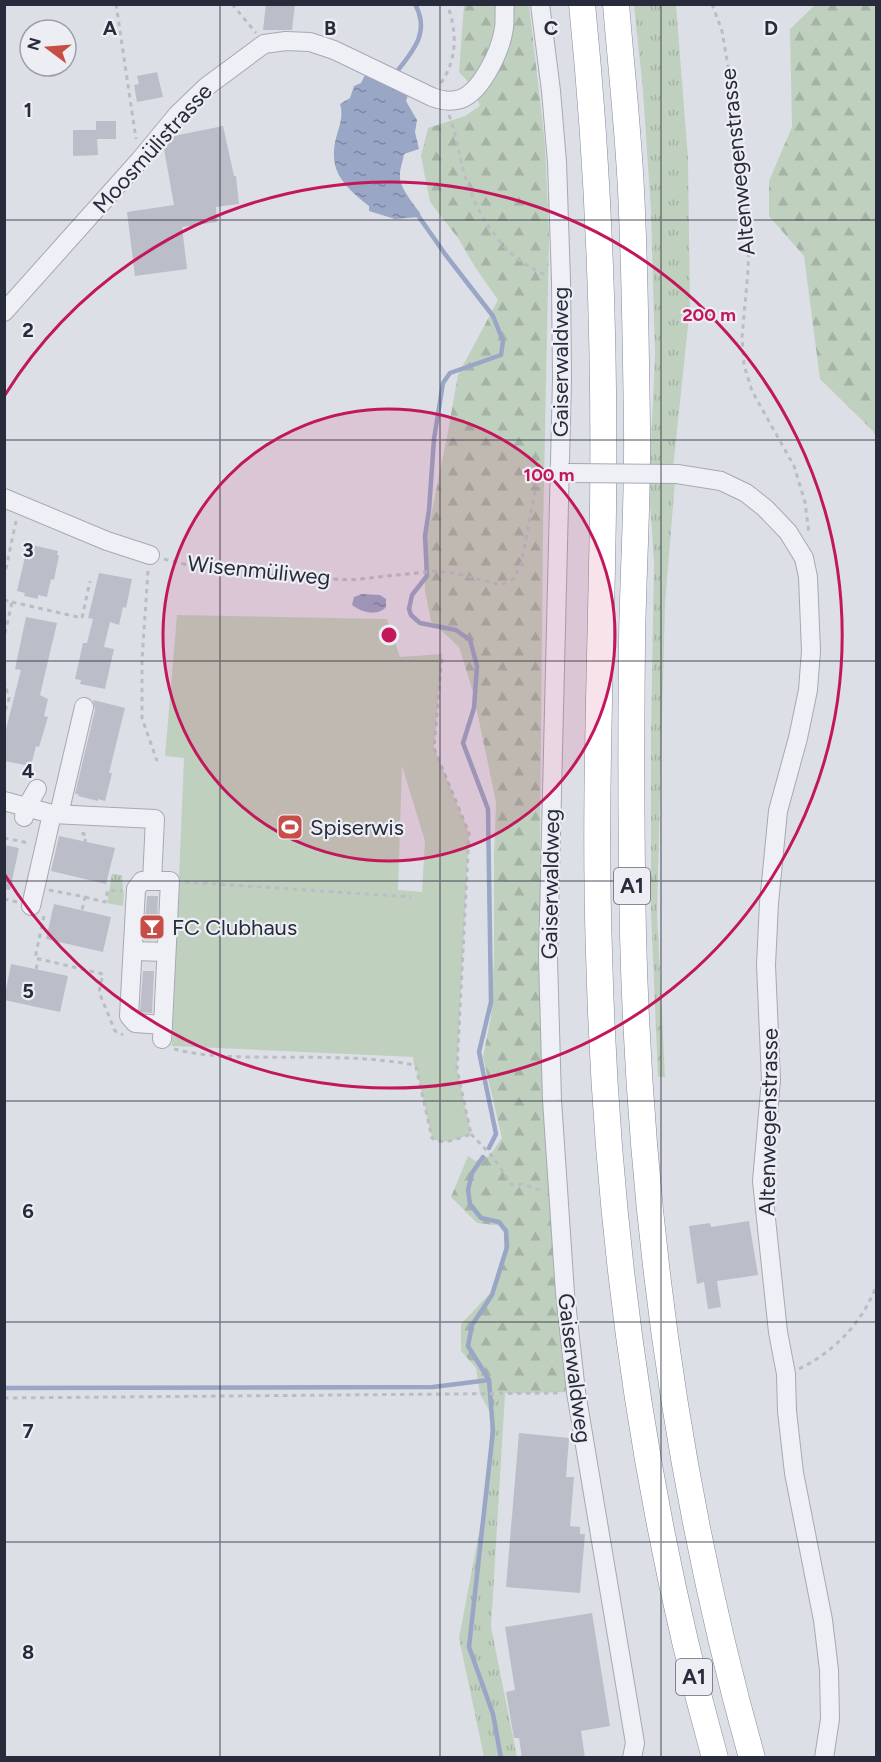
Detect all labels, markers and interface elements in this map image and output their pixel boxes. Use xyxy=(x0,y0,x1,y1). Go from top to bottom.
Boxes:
text: A xyxy=(103,16,118,40)
text: B xyxy=(324,16,336,40)
text: C xyxy=(544,16,558,40)
text: D xyxy=(764,16,778,40)
north arrow xyxy=(18,18,78,78)
text: N xyxy=(23,35,45,53)
street label: Altenwegenstrasse xyxy=(714,67,761,257)
street label: Moosmülistrasse xyxy=(87,78,218,219)
text: 1 xyxy=(24,98,32,122)
street label: Gaiserwaldweg xyxy=(547,287,574,437)
text: 200 m xyxy=(682,304,736,326)
text: 2 xyxy=(22,318,34,342)
text: 100 m xyxy=(524,464,574,486)
text: 3 xyxy=(22,538,34,562)
street label: Wisenmüliweg xyxy=(186,550,332,591)
centre of rings xyxy=(379,625,399,645)
text: 4 xyxy=(22,759,35,783)
street label: Gaiserwaldweg xyxy=(536,808,565,960)
sports icon: Spiserwis xyxy=(275,812,305,842)
place label: Spiserwis xyxy=(310,814,404,841)
road number: A1 xyxy=(614,868,650,904)
bar icon: FC Clubhaus xyxy=(137,912,167,942)
place label: FC Clubhaus xyxy=(172,914,297,941)
text: 5 xyxy=(22,979,34,1003)
street label: Altenwegenstrasse xyxy=(753,1028,784,1216)
text: 6 xyxy=(22,1199,34,1223)
street label: Gaiserwaldweg xyxy=(552,1292,597,1444)
text: 7 xyxy=(22,1419,34,1443)
text: 8 xyxy=(22,1640,34,1664)
road number: A1 xyxy=(676,1659,712,1695)

